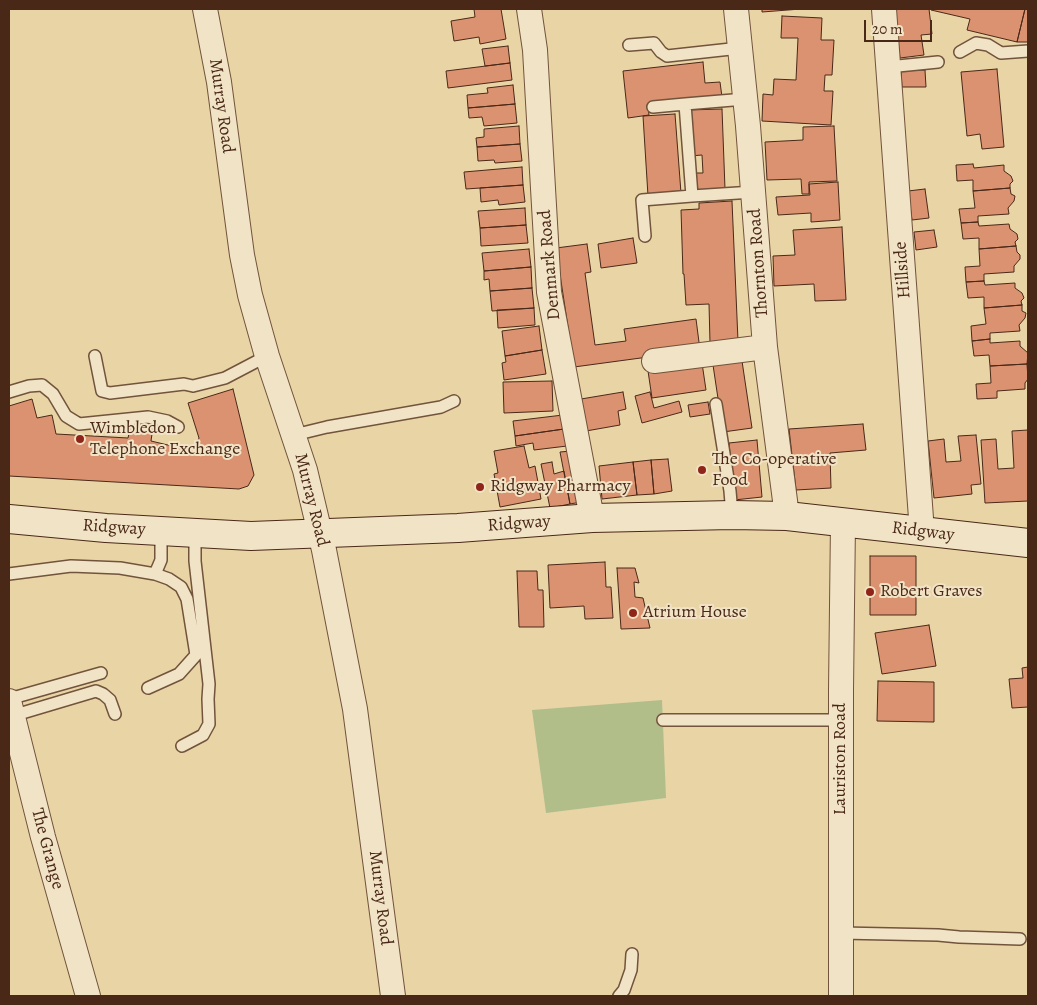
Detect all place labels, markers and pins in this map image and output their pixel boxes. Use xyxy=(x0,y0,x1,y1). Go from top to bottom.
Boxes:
place label: Wimbledon Telephone Exchange xyxy=(90,418,240,460)
marker: Wimbledon Telephone Exchange xyxy=(74,433,86,445)
place label: The Co-operative Food xyxy=(712,449,837,492)
marker: The Co-operative Food xyxy=(696,464,708,476)
place label: Ridgway Pharmacy xyxy=(490,476,630,498)
marker: Ridgway Pharmacy xyxy=(474,481,486,493)
place label: Robert Graves xyxy=(880,581,982,603)
marker: Robert Graves xyxy=(864,586,876,598)
place label: Atrium House xyxy=(643,602,747,624)
marker: Atrium House xyxy=(627,607,639,619)

